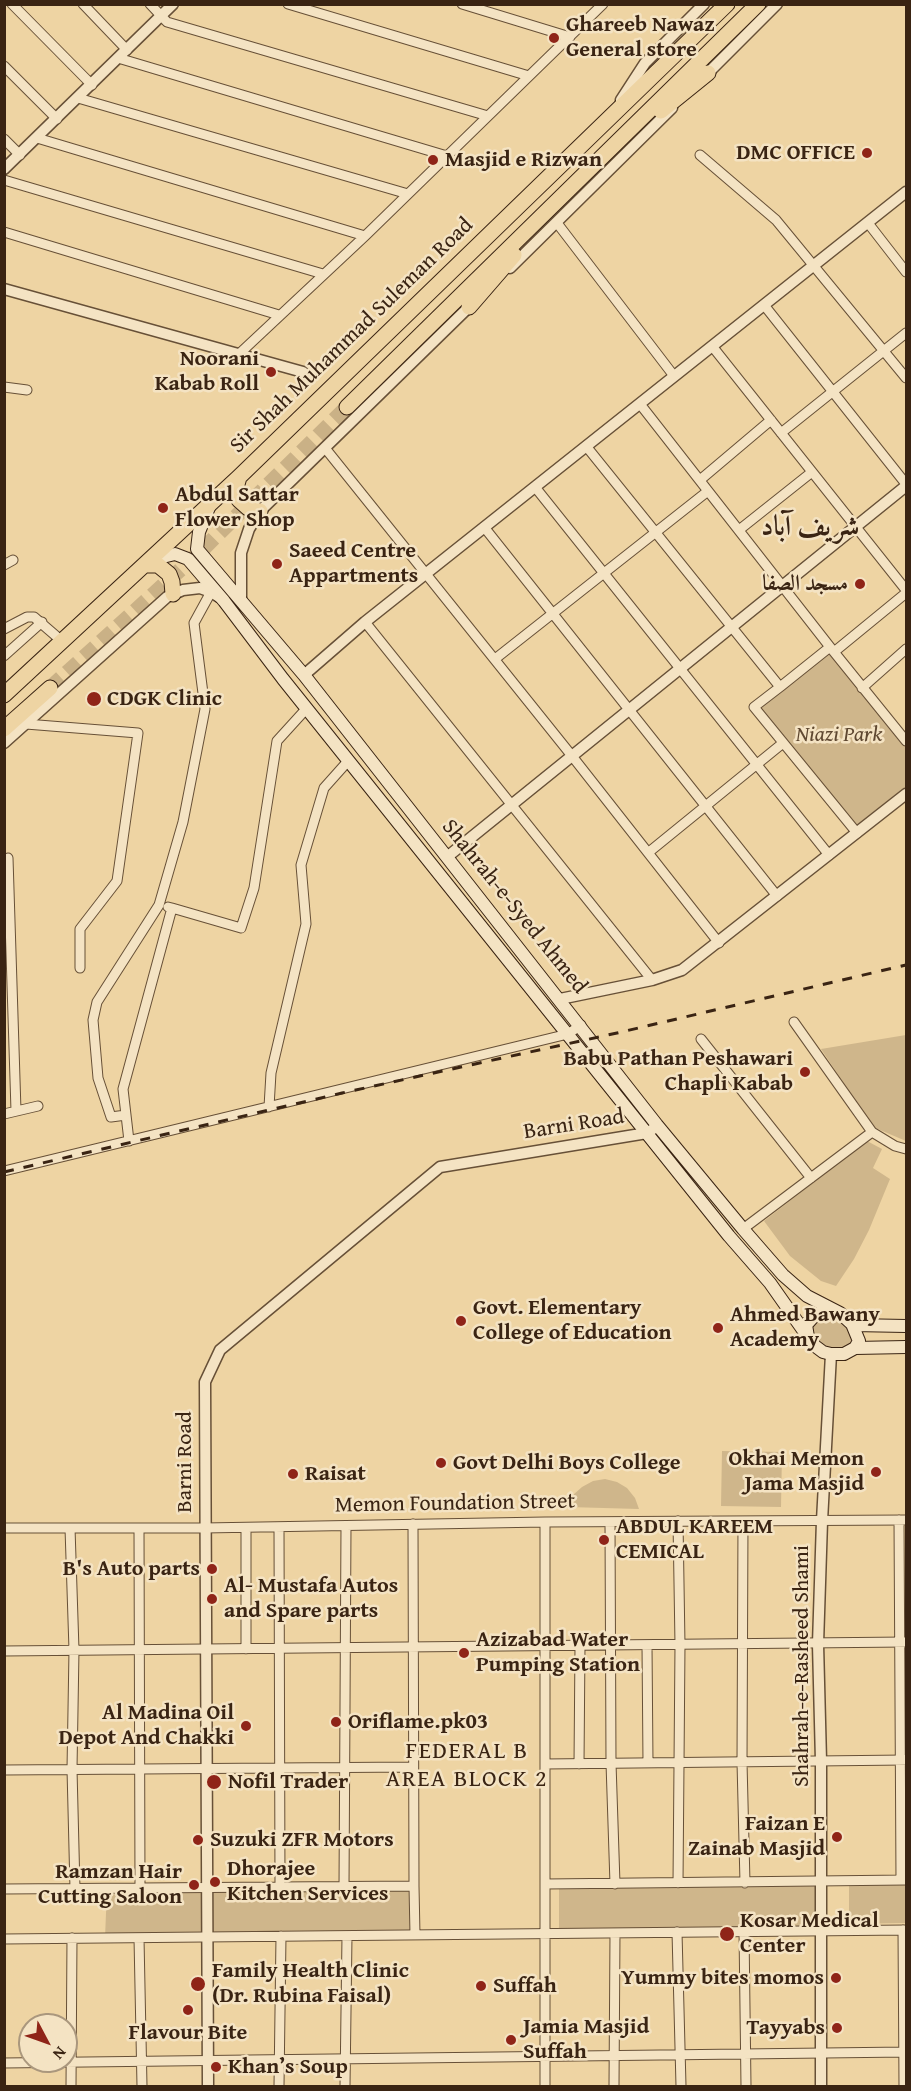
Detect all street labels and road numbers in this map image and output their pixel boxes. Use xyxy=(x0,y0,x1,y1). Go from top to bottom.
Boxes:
street label: Sir Shah Muhammad Suleman Road xyxy=(225,213,479,459)
street label: Shahrah-e-Syed Ahmed xyxy=(436,814,592,1000)
street label: Barni Road xyxy=(522,1104,626,1146)
street label: Barni Road xyxy=(172,1411,198,1513)
street label: Memon Foundation Street xyxy=(335,1489,575,1519)
street label: Shahrah-e-Rasheed Shami xyxy=(789,1545,815,1787)

